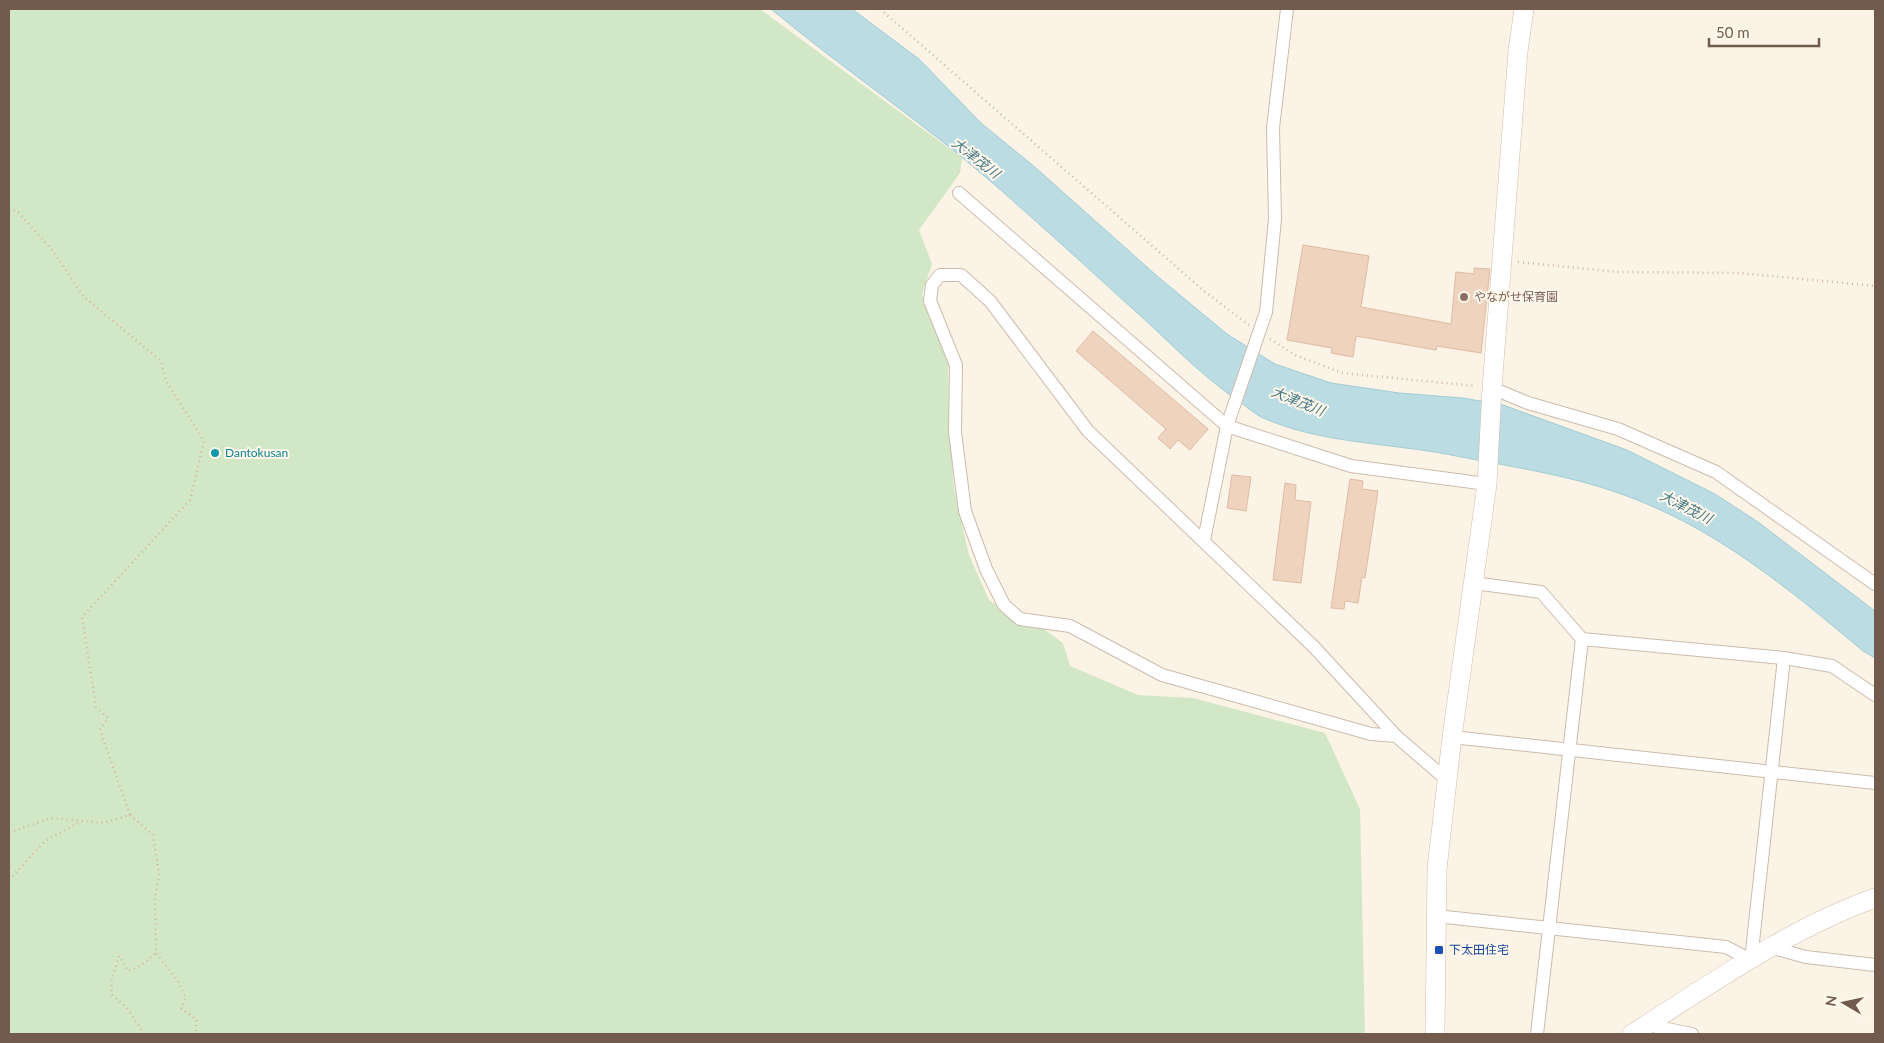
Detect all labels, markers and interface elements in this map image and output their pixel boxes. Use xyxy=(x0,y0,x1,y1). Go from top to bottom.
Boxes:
scale bar xyxy=(1709,15,1819,47)
text: 50 m xyxy=(1716,23,1750,41)
water label: 大津茂川 xyxy=(949,134,1005,183)
place label: やながせ保育園 xyxy=(1474,289,1558,304)
marker: やながせ保育園 xyxy=(1458,291,1470,303)
water label: 大津茂川 xyxy=(1269,382,1329,420)
place label: Dantokusan xyxy=(225,445,288,460)
marker: Dantokusan xyxy=(209,447,221,459)
water label: 大津茂川 xyxy=(1657,486,1717,528)
place label: 下太田住宅 xyxy=(1449,942,1509,957)
marker: 下太田住宅 xyxy=(1433,944,1445,956)
north arrow xyxy=(1819,978,1869,1028)
text: N xyxy=(1821,994,1840,1008)

